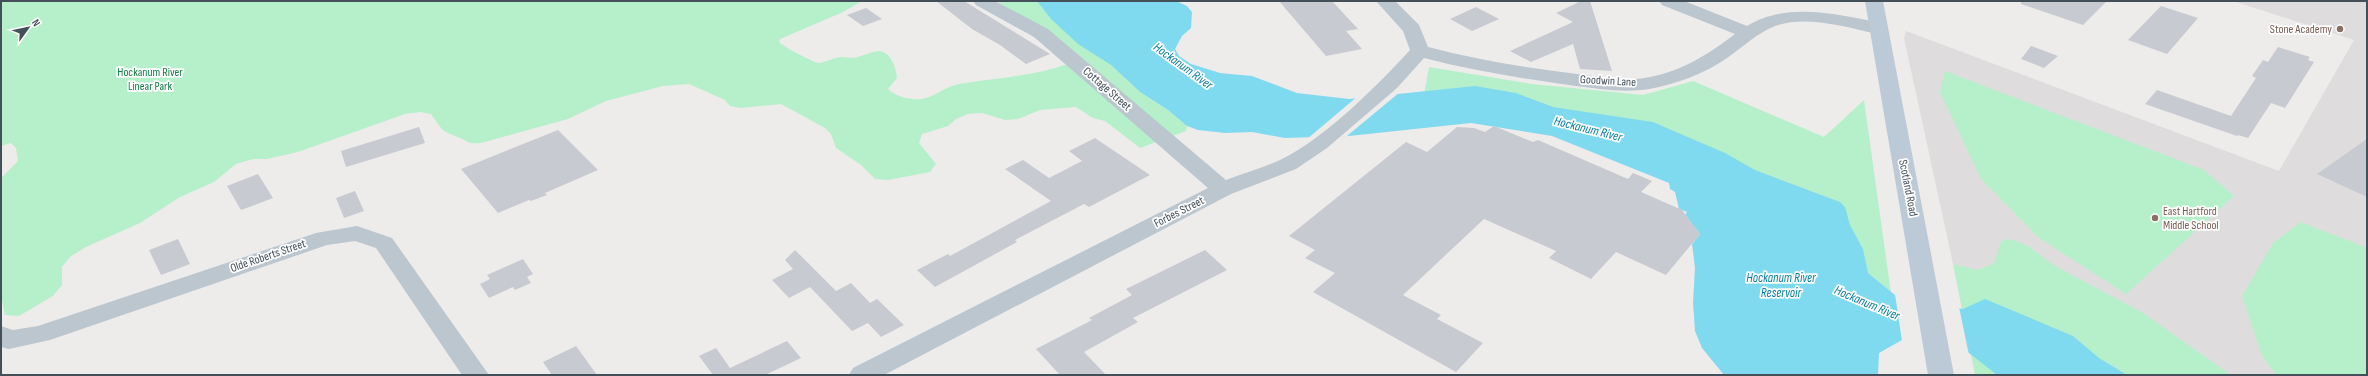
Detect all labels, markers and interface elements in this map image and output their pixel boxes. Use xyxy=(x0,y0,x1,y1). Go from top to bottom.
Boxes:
north arrow xyxy=(8,8,48,48)
text: N xyxy=(29,17,43,29)
place label: Stone Academy xyxy=(2270,22,2332,37)
marker: Stone Academy xyxy=(2335,24,2345,34)
water label: Hockanum River xyxy=(1150,39,1217,94)
street label: Cottage Street xyxy=(1080,64,1135,114)
park label: Hockanum River Linear Park xyxy=(117,65,183,94)
street label: Goodwin Lane xyxy=(1580,72,1637,90)
water label: Hockanum River xyxy=(1552,113,1625,145)
street label: Scotland Road xyxy=(1895,158,1921,218)
street label: Forbes Street xyxy=(1151,193,1207,231)
place label: East Hartford Middle School xyxy=(2163,204,2219,233)
marker: East Hartford Middle School xyxy=(2150,213,2160,223)
street label: Olde Roberts Street xyxy=(228,236,308,276)
water label: Hockanum River Reservoir xyxy=(1746,270,1817,301)
water label: Hockanum River xyxy=(1832,282,1903,324)

